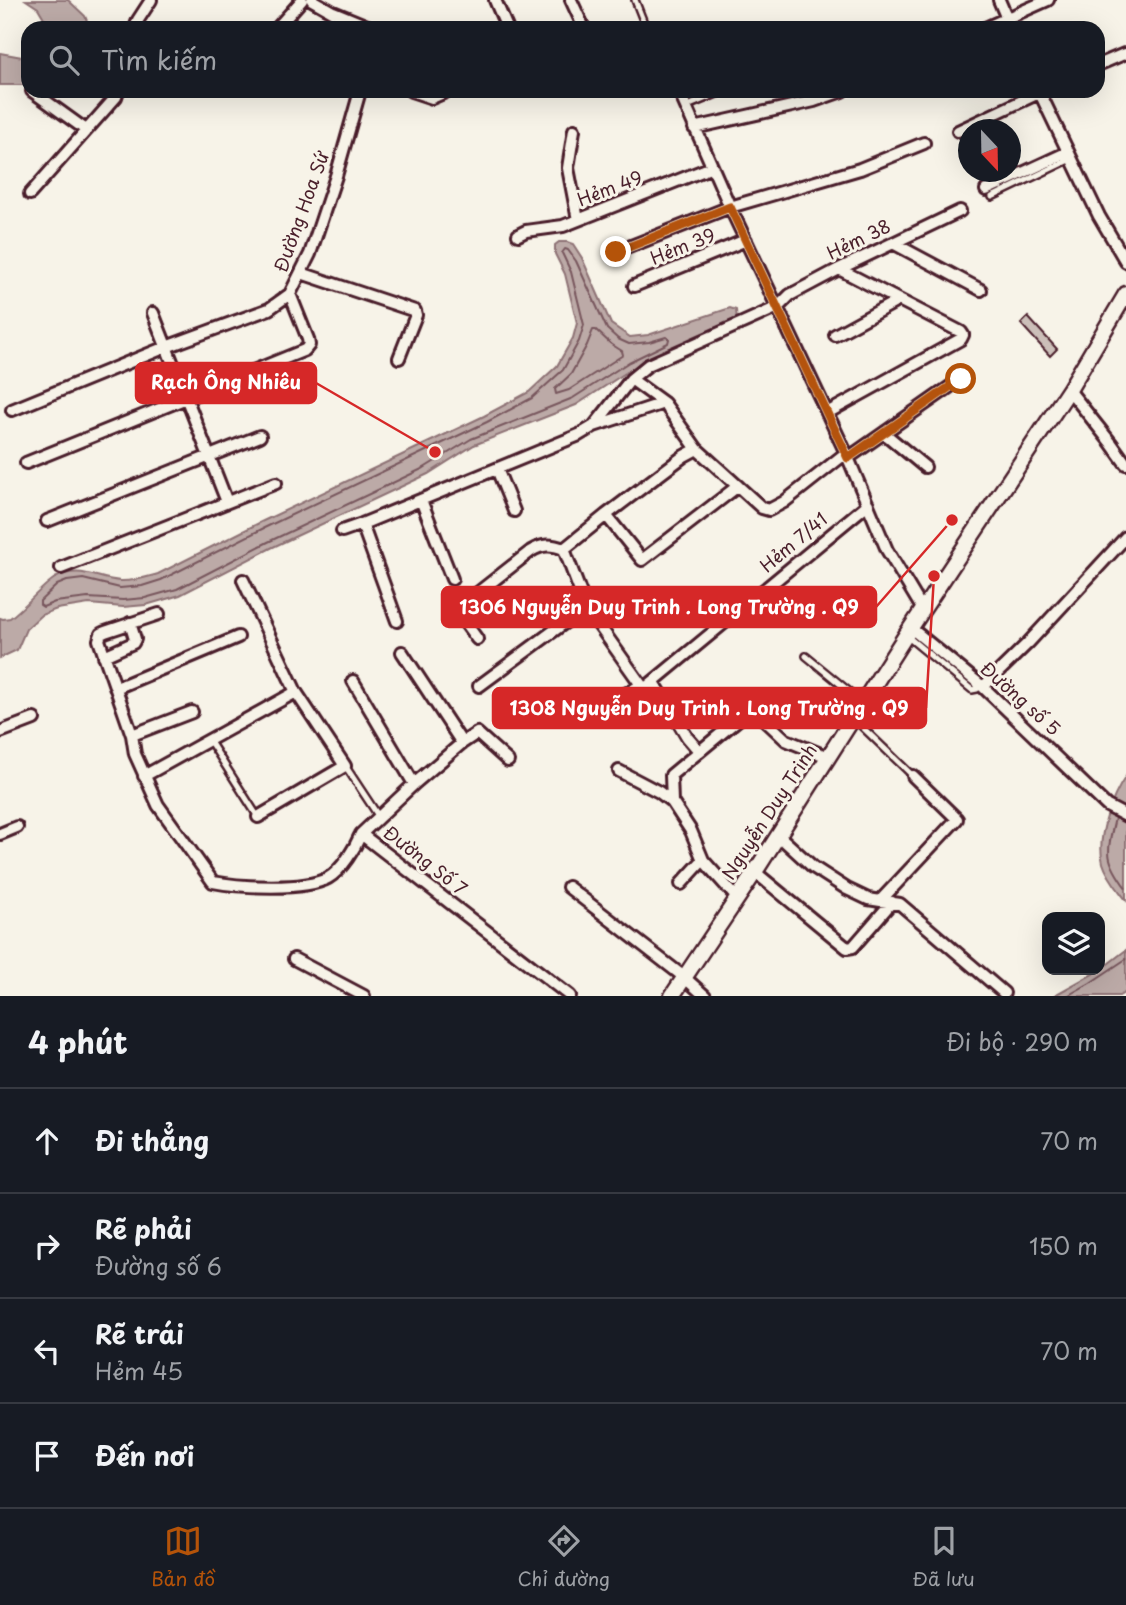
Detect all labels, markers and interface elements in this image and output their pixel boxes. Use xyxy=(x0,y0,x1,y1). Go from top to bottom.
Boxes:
search box xyxy=(21,21,1105,98)
text: Tìm kiếm xyxy=(101,40,217,79)
icon: search xyxy=(45,41,83,79)
north arrow xyxy=(958,119,1021,182)
street label: Đường Hoa Sứ xyxy=(266,147,335,275)
street label: Hẻm 49 xyxy=(573,163,646,212)
street label: Hẻm 38 xyxy=(822,212,895,266)
street label: Hẻm 39 xyxy=(646,220,719,271)
route end xyxy=(600,236,631,267)
callout: Rạch Ông Nhiêu xyxy=(136,363,316,403)
route start xyxy=(945,363,976,394)
text: Rạch Ông Nhiêu xyxy=(151,367,301,395)
street label: Hẻm 7/41 xyxy=(753,506,833,578)
callout: 1306 Nguyễn Duy Trinh . Long Trường . Q9 xyxy=(442,587,876,627)
text: 1306 Nguyễn Duy Trinh . Long Trường . Q9 xyxy=(459,592,859,620)
street label: Đường số 5 xyxy=(975,655,1067,741)
callout: 1308 Nguyễn Duy Trinh . Long Trường . Q9 xyxy=(493,688,926,728)
text: 1308 Nguyễn Duy Trinh . Long Trường . Q9 xyxy=(509,693,909,721)
street label: Nguyễn Duy Trinh xyxy=(715,738,823,884)
street label: Đường Số 7 xyxy=(378,818,474,901)
map controls xyxy=(1042,912,1105,975)
button: layers xyxy=(1042,912,1105,975)
text: 4 phút xyxy=(28,1019,128,1064)
text: Đi bộ · 290 m xyxy=(946,1024,1098,1059)
text: Đi thẳng xyxy=(95,1121,209,1160)
icon: ahead xyxy=(28,1122,66,1160)
text: 70 m xyxy=(1040,1123,1098,1158)
text: Rẽ phải xyxy=(95,1209,192,1248)
icon: right xyxy=(28,1227,66,1265)
text: 150 m xyxy=(1029,1228,1098,1263)
text: Đường số 6 xyxy=(95,1248,222,1283)
text: Rẽ trái xyxy=(95,1314,184,1353)
icon: left xyxy=(28,1332,66,1370)
text: 70 m xyxy=(1040,1333,1098,1368)
text: Hẻm 45 xyxy=(95,1353,183,1388)
text: Đến nơi xyxy=(95,1436,194,1475)
icon: arrive xyxy=(28,1437,66,1475)
tab: Bản đồ xyxy=(151,1522,215,1592)
tab: Chỉ đường xyxy=(518,1522,610,1592)
tab: Đã lưu xyxy=(913,1522,975,1592)

